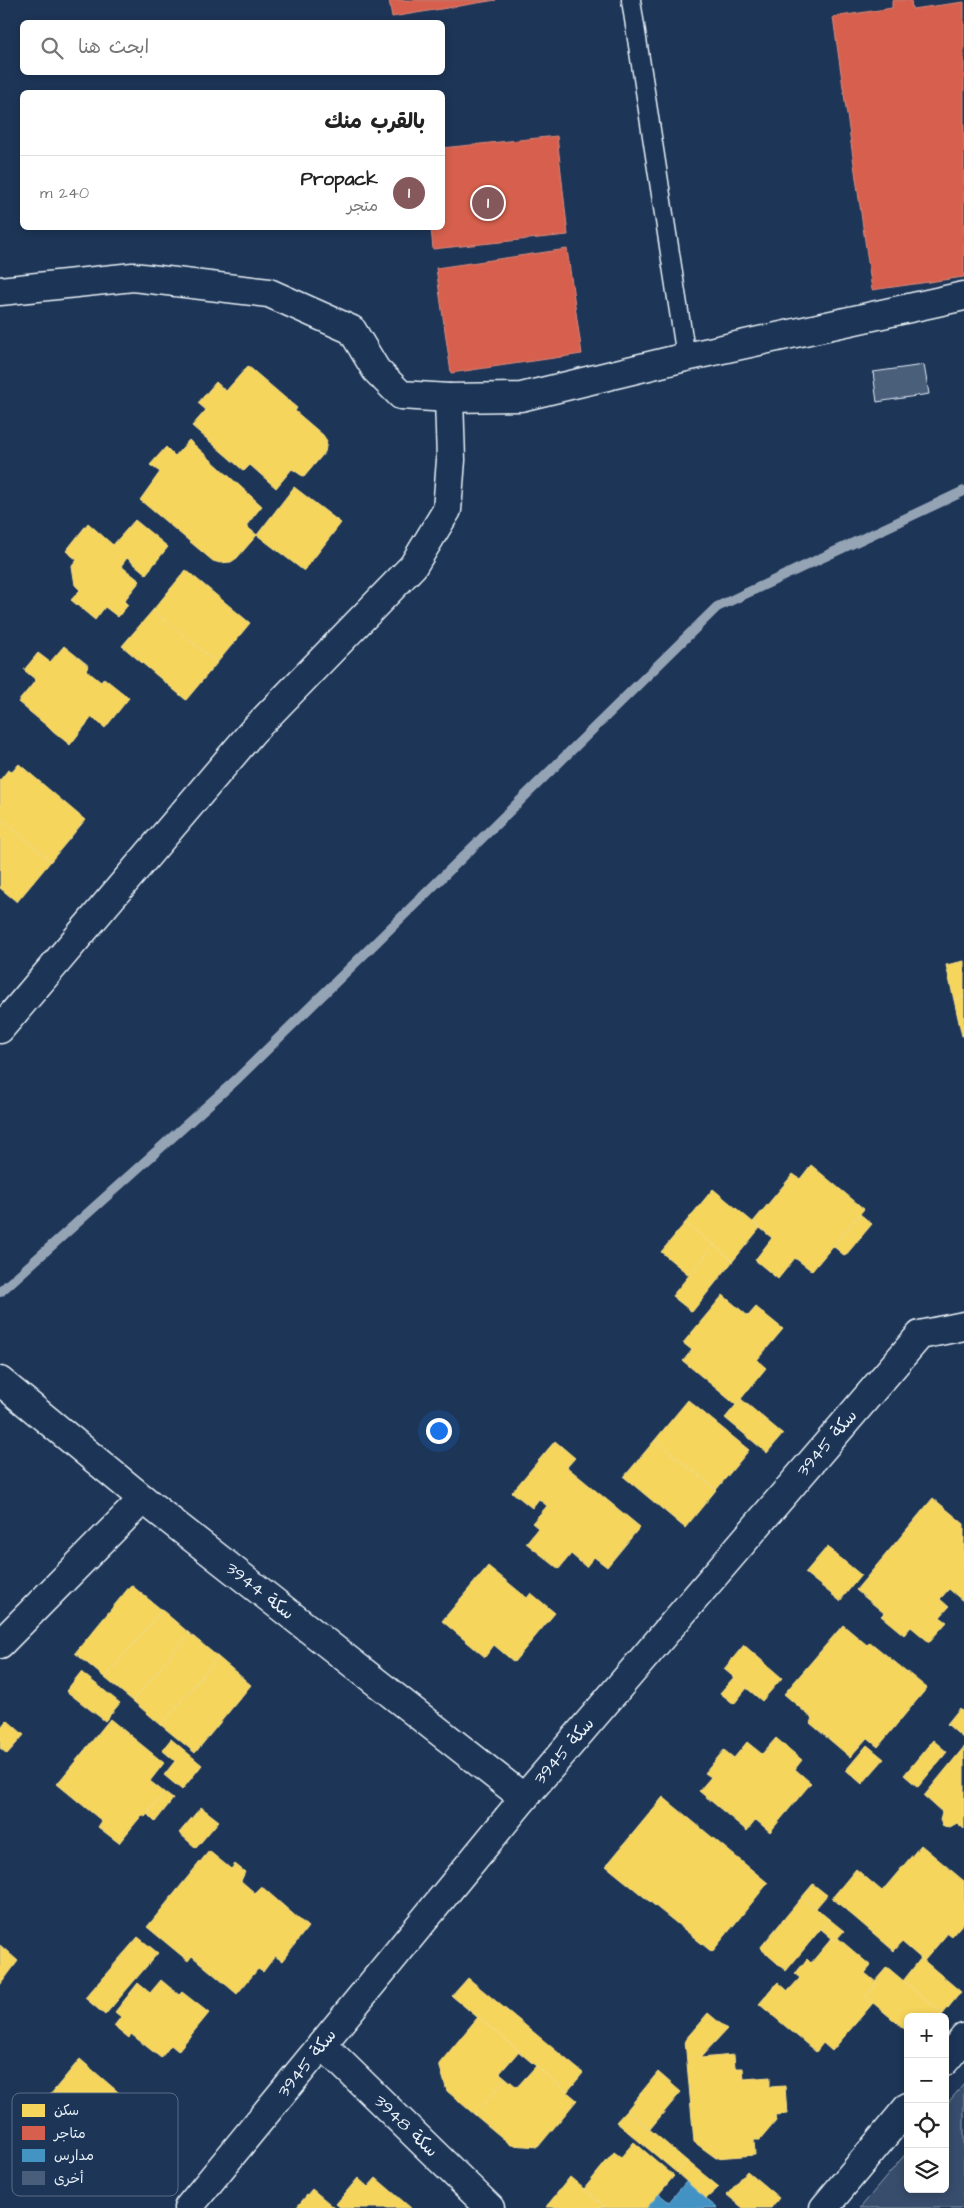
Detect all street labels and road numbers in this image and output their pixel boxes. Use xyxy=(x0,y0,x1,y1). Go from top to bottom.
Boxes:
street label: سكة 3945 xyxy=(791,1404,863,1482)
street label: سكة 3944 xyxy=(220,1556,300,1626)
street label: سكة 3945 xyxy=(528,1712,600,1790)
street label: سكة 3945 xyxy=(272,2023,342,2103)
street label: سكة 3948 xyxy=(368,2089,444,2163)

